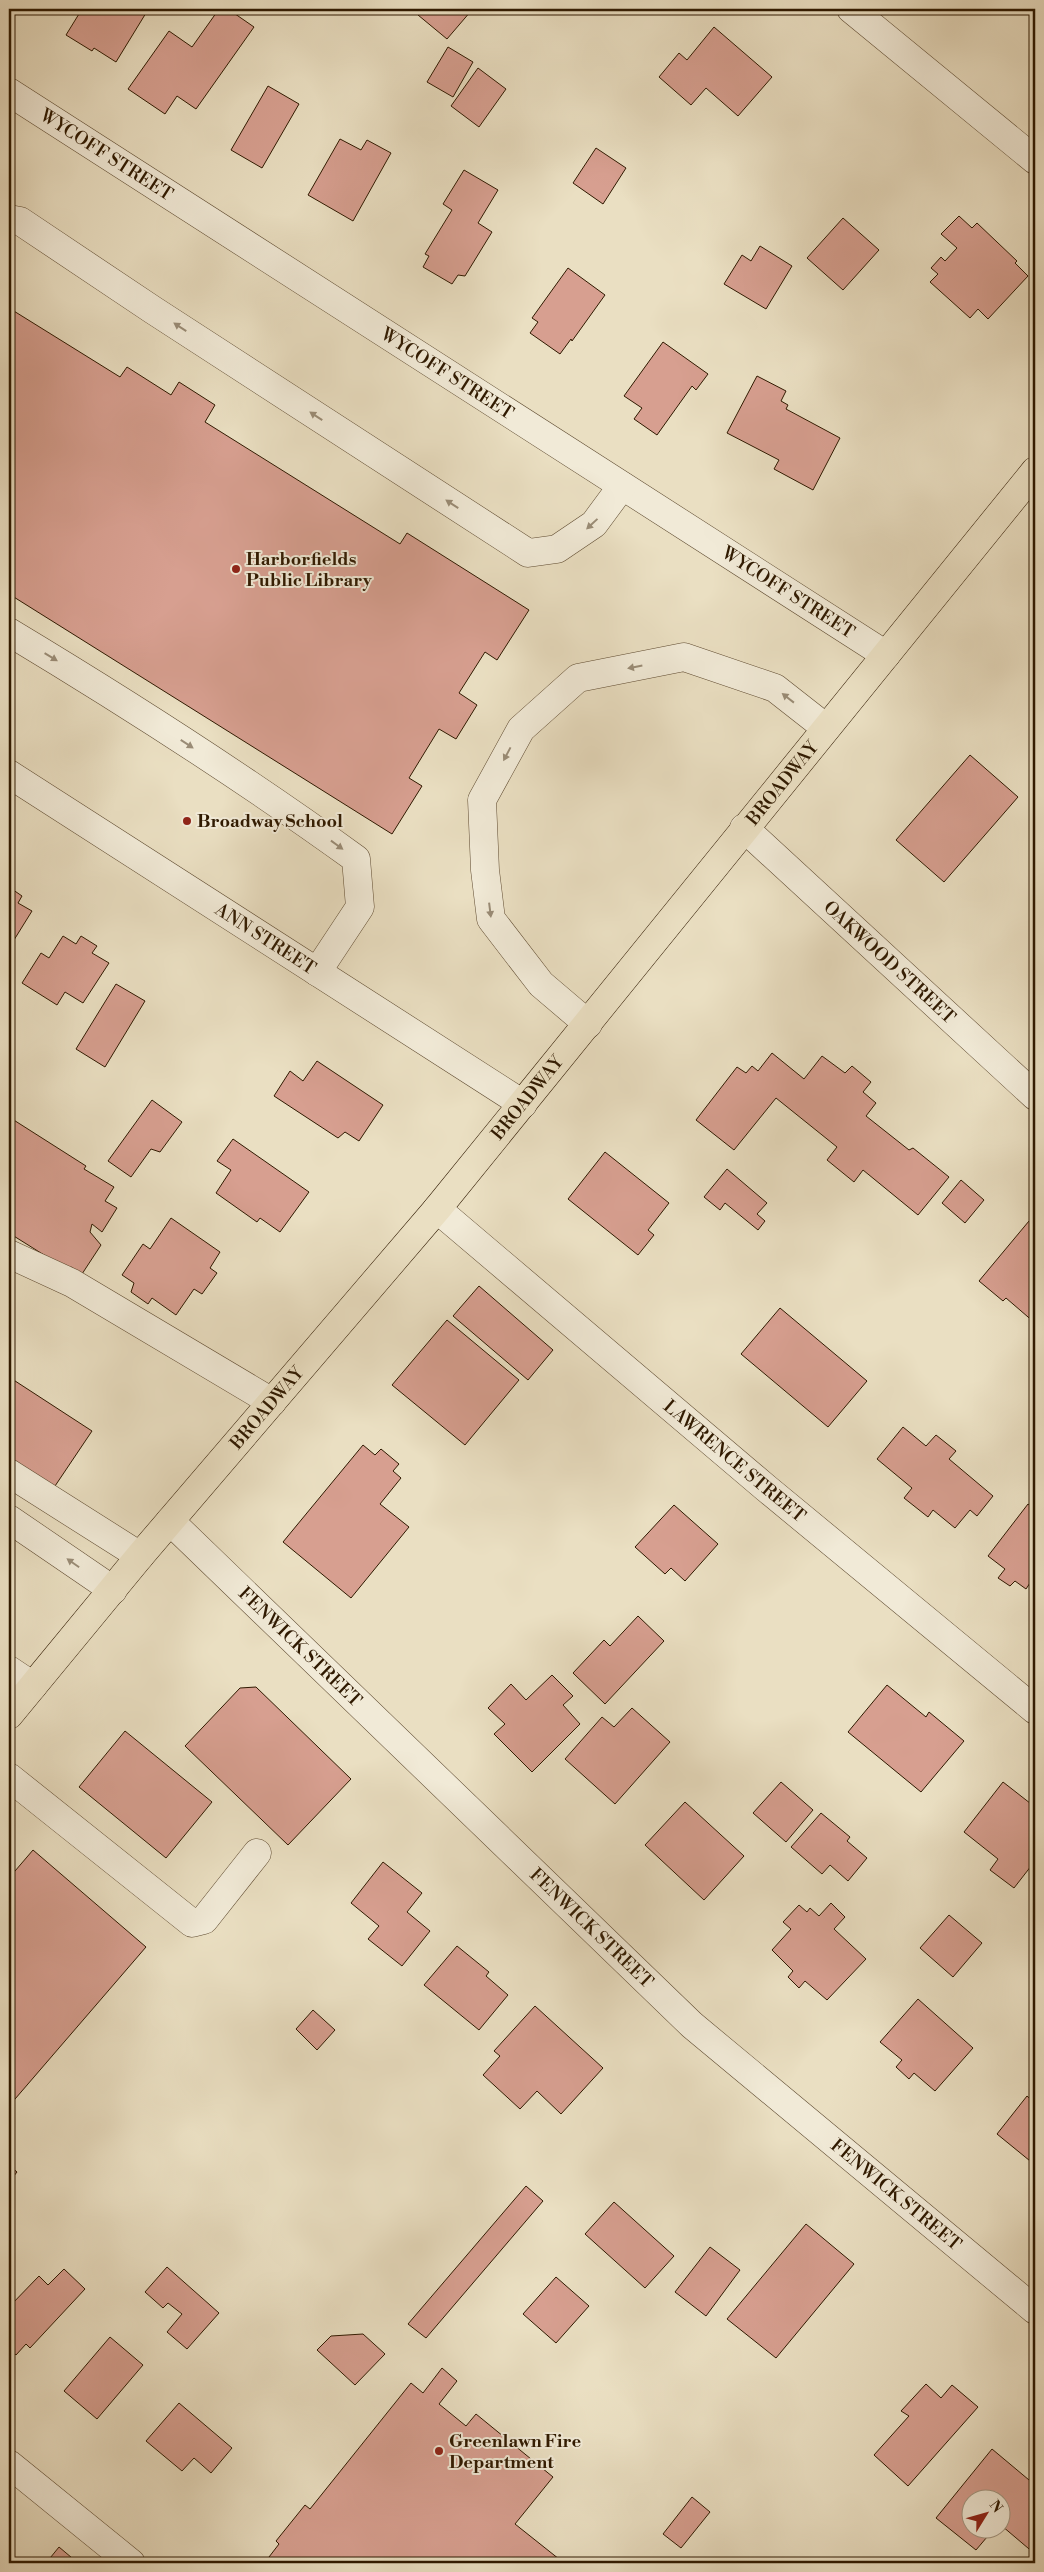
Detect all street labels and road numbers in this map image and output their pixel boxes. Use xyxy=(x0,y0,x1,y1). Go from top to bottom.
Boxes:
street label: WYCOFF STREET xyxy=(35,103,178,206)
street label: WYCOFF STREET xyxy=(376,322,519,425)
street label: WYCOFF STREET xyxy=(717,541,859,644)
street label: BROADWAY xyxy=(740,735,824,831)
street label: OAKWOOD STREET xyxy=(819,896,961,1029)
street label: ANN STREET xyxy=(210,897,321,980)
street label: BROADWAY xyxy=(486,1050,569,1145)
street label: BROADWAY xyxy=(224,1361,309,1455)
street label: LAWRENCE STREET xyxy=(659,1395,811,1528)
street label: FENWICK STREET xyxy=(234,1582,367,1712)
street label: FENWICK STREET xyxy=(525,1863,658,1993)
street label: FENWICK STREET xyxy=(826,2134,966,2256)

